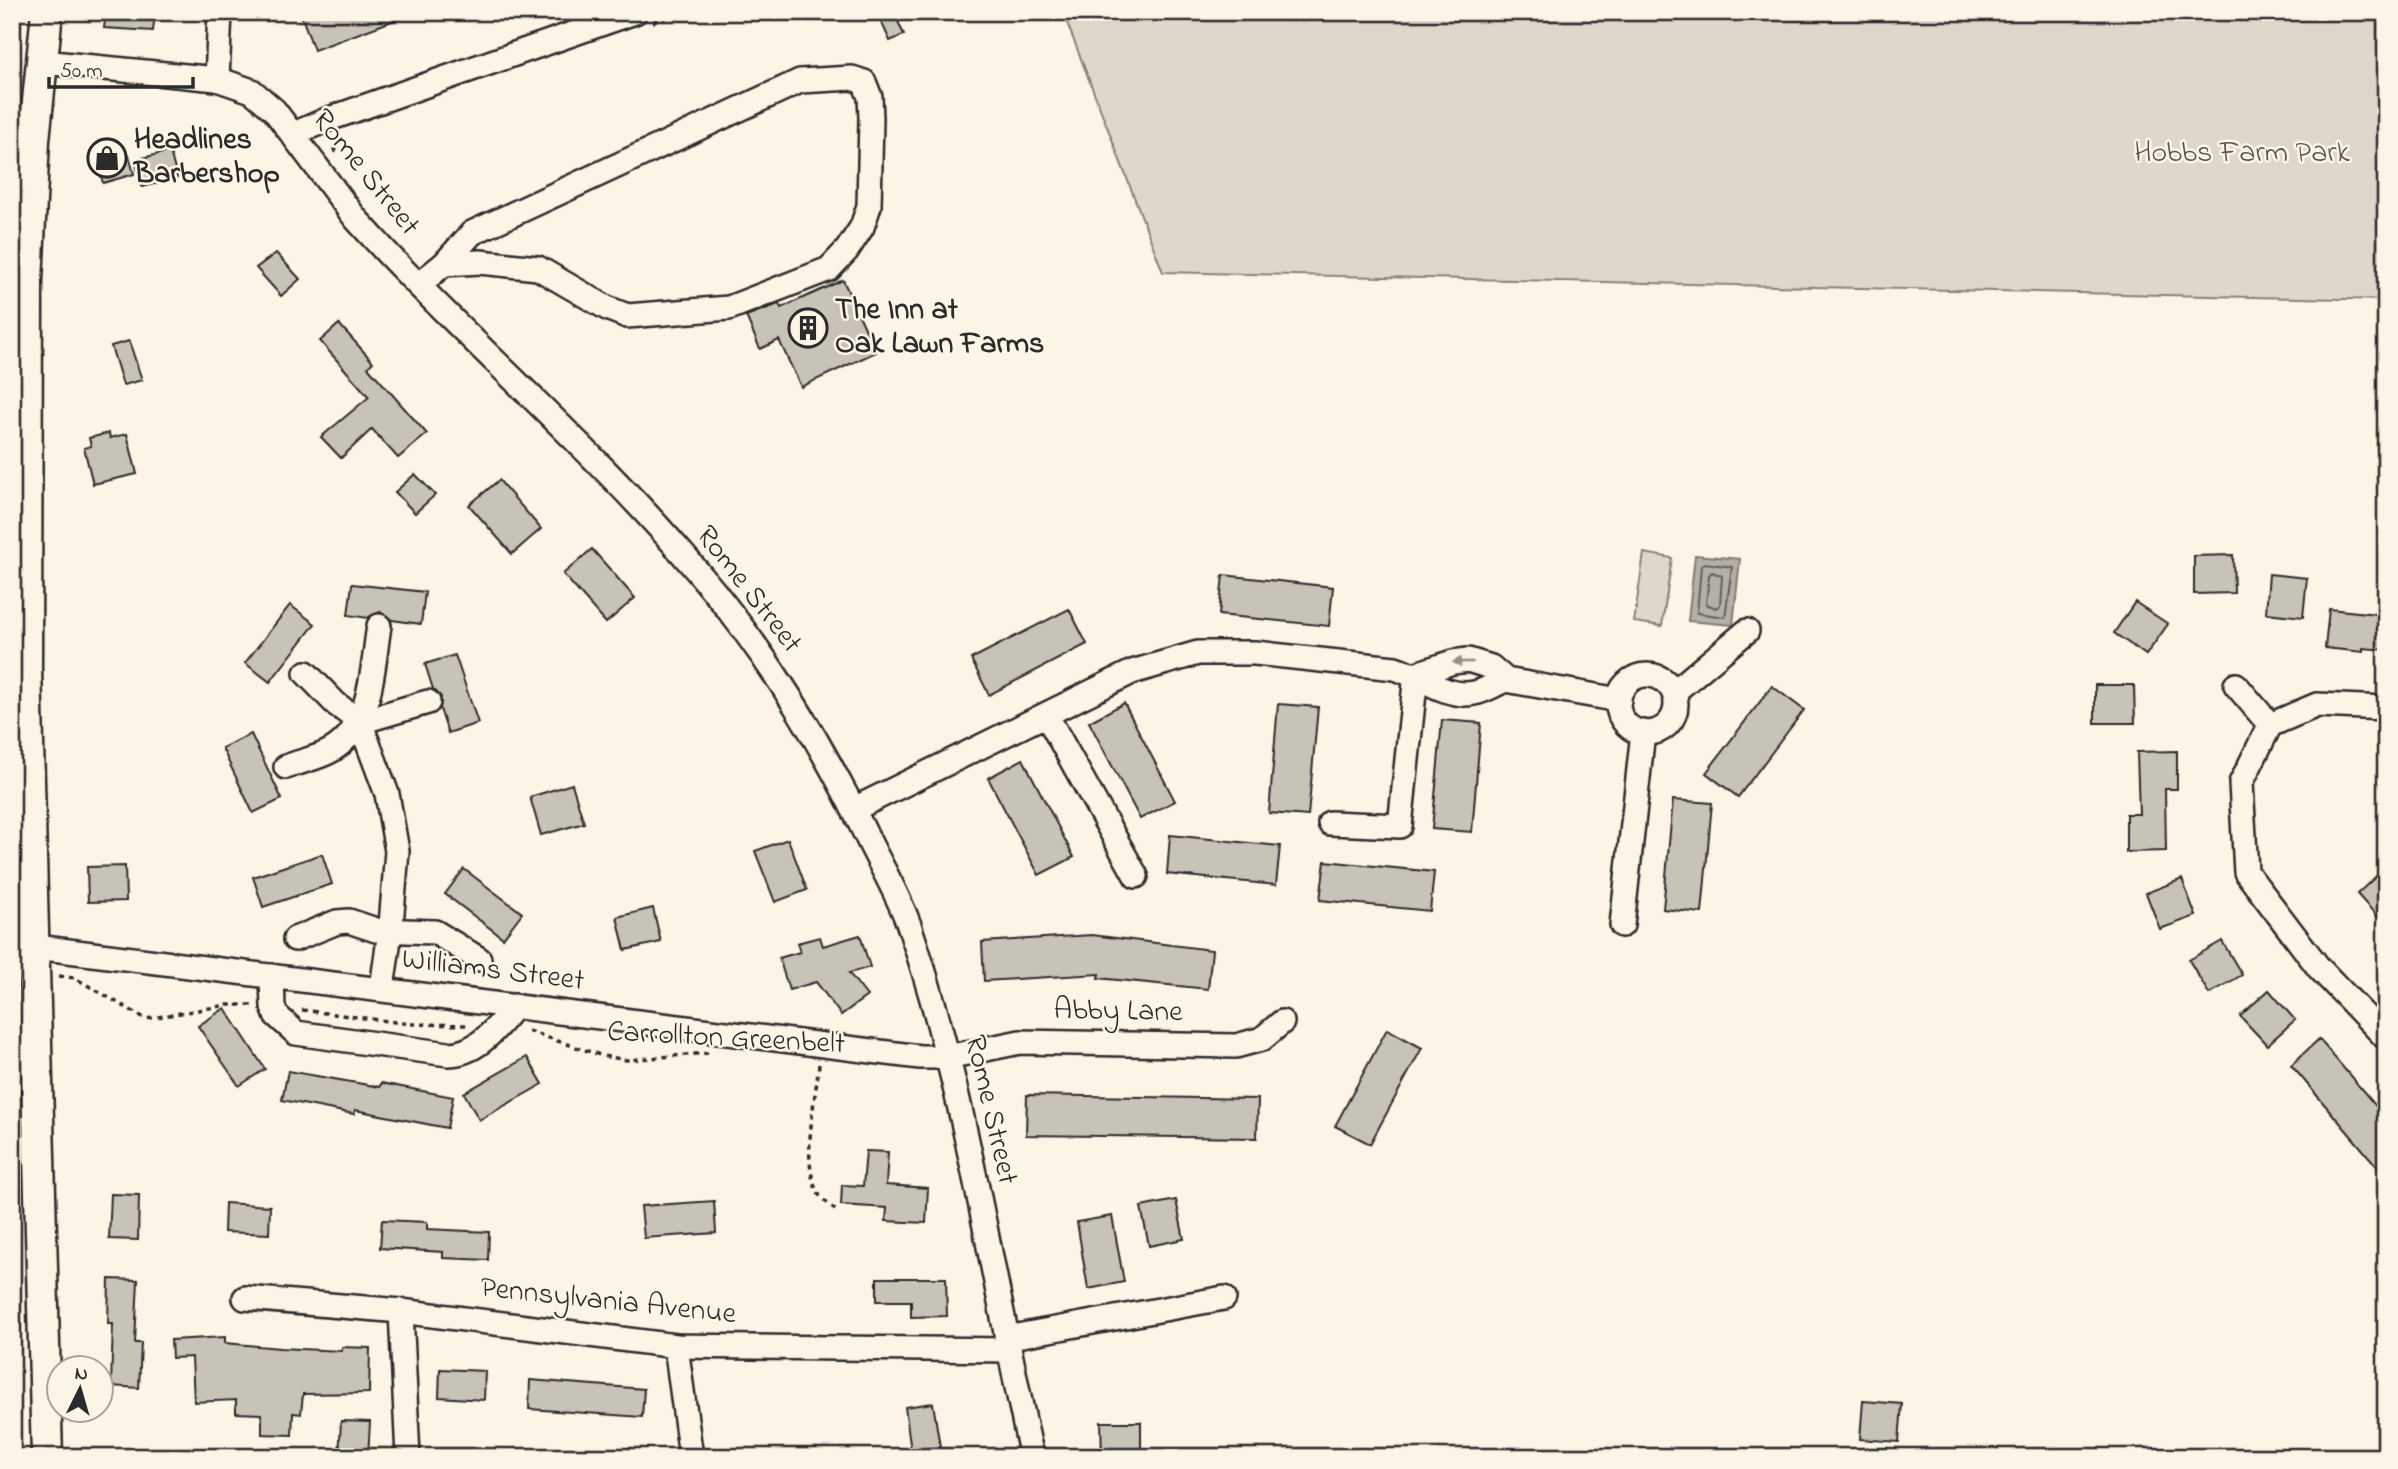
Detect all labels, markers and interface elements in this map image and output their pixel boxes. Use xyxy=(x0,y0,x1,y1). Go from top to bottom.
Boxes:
scale bar xyxy=(49,46,192,90)
text: 50 m xyxy=(60,57,103,87)
street label: Rome Street xyxy=(300,100,430,246)
place label: Headlines Barbershop xyxy=(132,119,280,197)
park label: Hobbs Farm Park xyxy=(2134,132,2351,176)
shop icon: Headlines Barbershop xyxy=(86,137,128,179)
place label: The Inn at Oak Lawn Farms xyxy=(835,289,1044,367)
building icon: The Inn at Oak Lawn Farms xyxy=(787,307,829,349)
street label: Rome Street xyxy=(684,517,812,663)
one-way arrow xyxy=(1452,656,1474,668)
street label: Williams Street xyxy=(399,938,587,1004)
street label: Abby Lane xyxy=(1053,989,1183,1035)
street label: Carrollton Greenbelt xyxy=(606,1011,846,1067)
street label: Rome Street xyxy=(951,1031,1029,1189)
street label: Pennsylvania Avenue xyxy=(478,1267,739,1337)
north arrow xyxy=(46,1354,116,1424)
text: N xyxy=(74,1361,89,1389)

